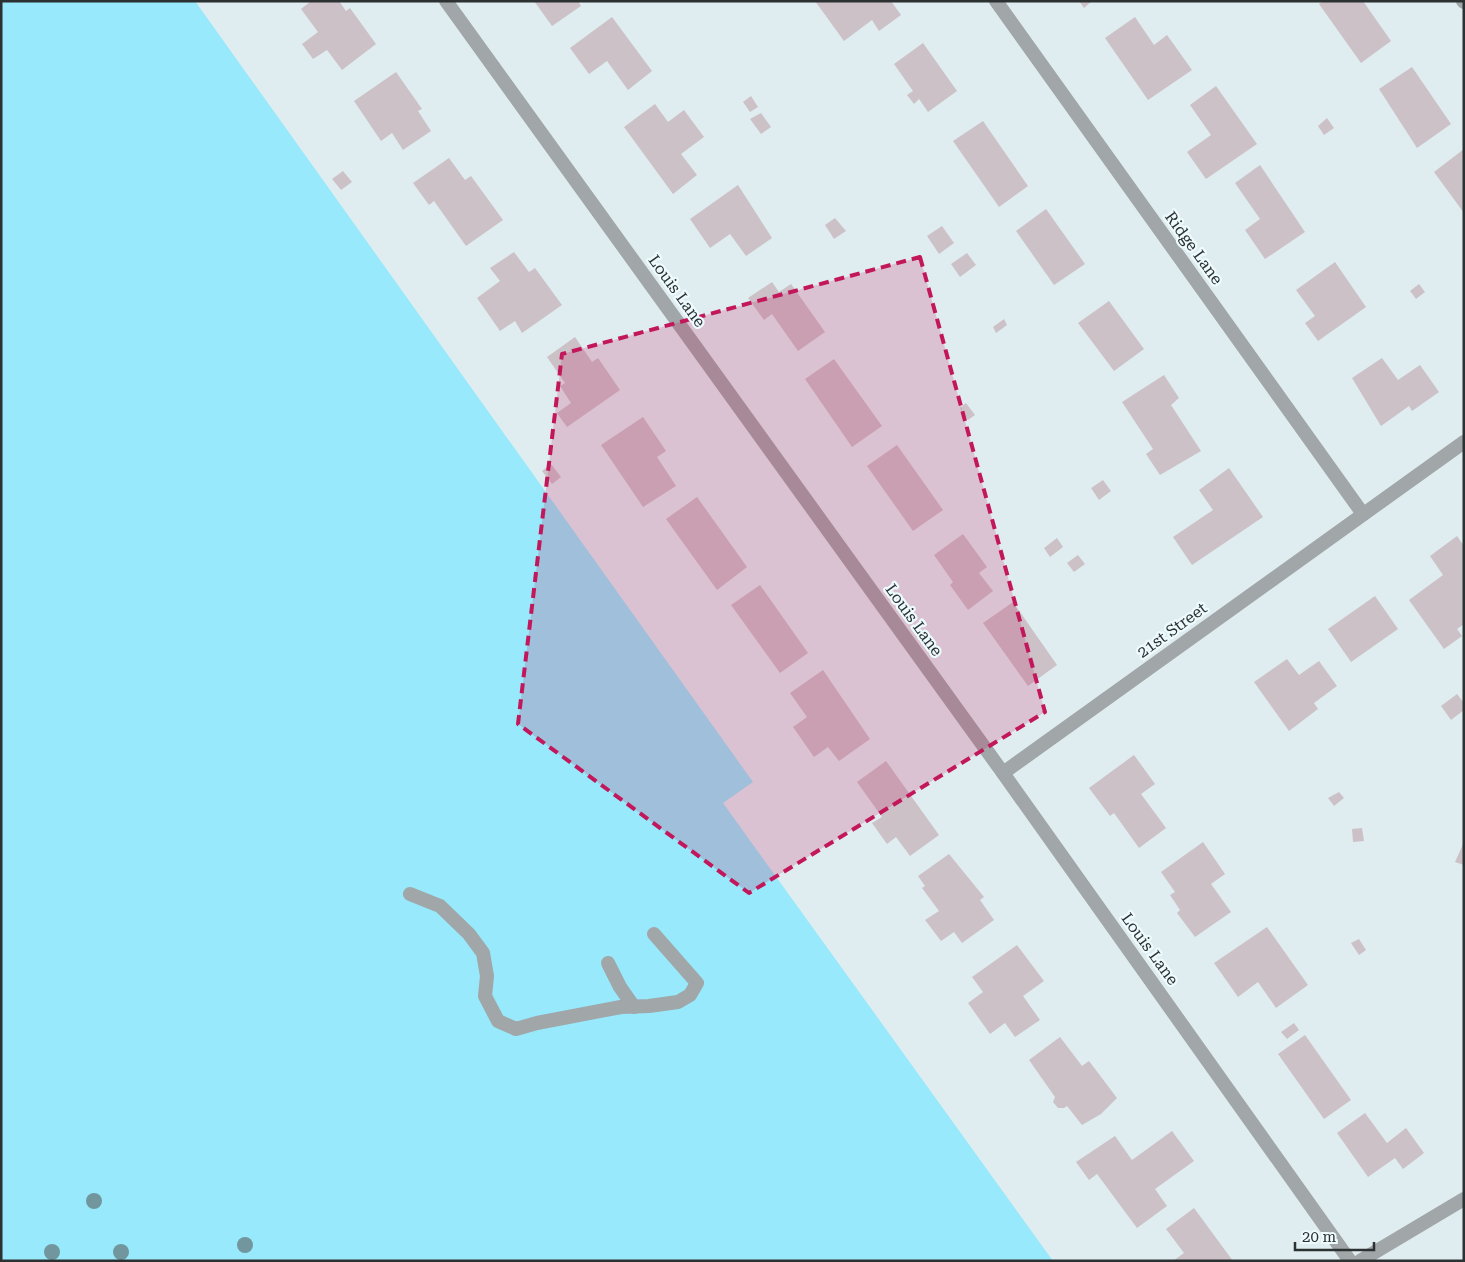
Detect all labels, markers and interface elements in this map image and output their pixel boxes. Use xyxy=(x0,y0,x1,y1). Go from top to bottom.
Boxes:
street label: Ridge Lane xyxy=(1161,208,1227,288)
street label: Louis Lane xyxy=(644,251,710,331)
street label: Louis Lane xyxy=(881,580,947,660)
street label: 21st Street xyxy=(1133,598,1211,662)
street label: Louis Lane xyxy=(1117,909,1183,989)
scale bar xyxy=(1295,1220,1374,1252)
text: 20 m xyxy=(1302,1228,1337,1246)

